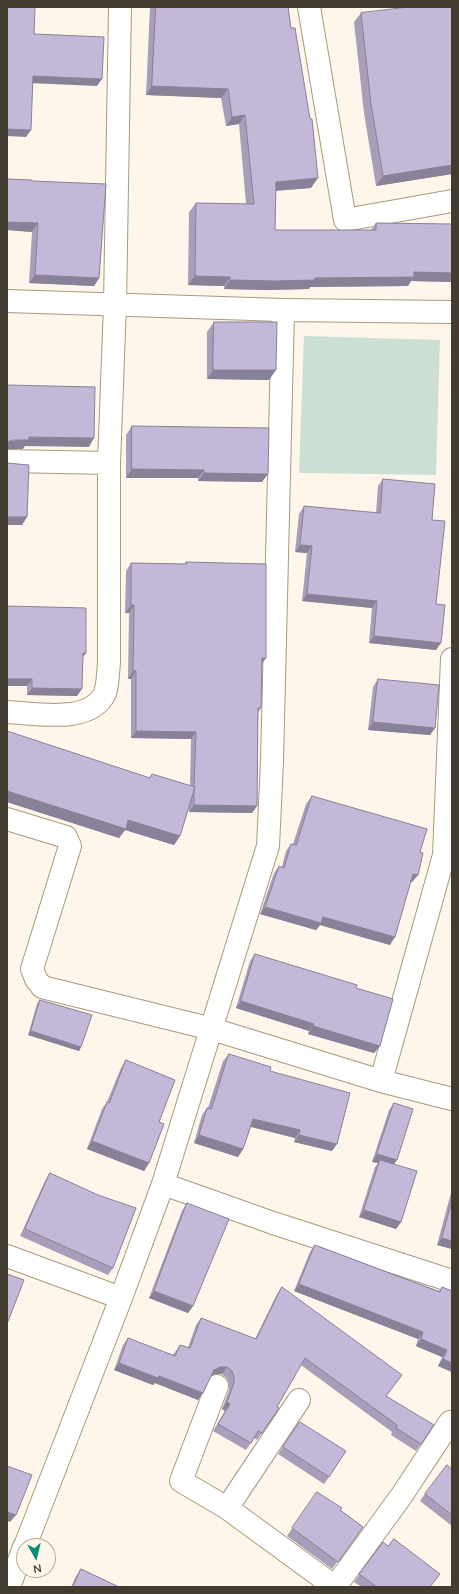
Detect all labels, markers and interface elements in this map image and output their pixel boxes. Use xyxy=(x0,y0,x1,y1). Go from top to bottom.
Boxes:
north arrow xyxy=(16,1538,56,1578)
text: N xyxy=(32,1561,43,1576)

